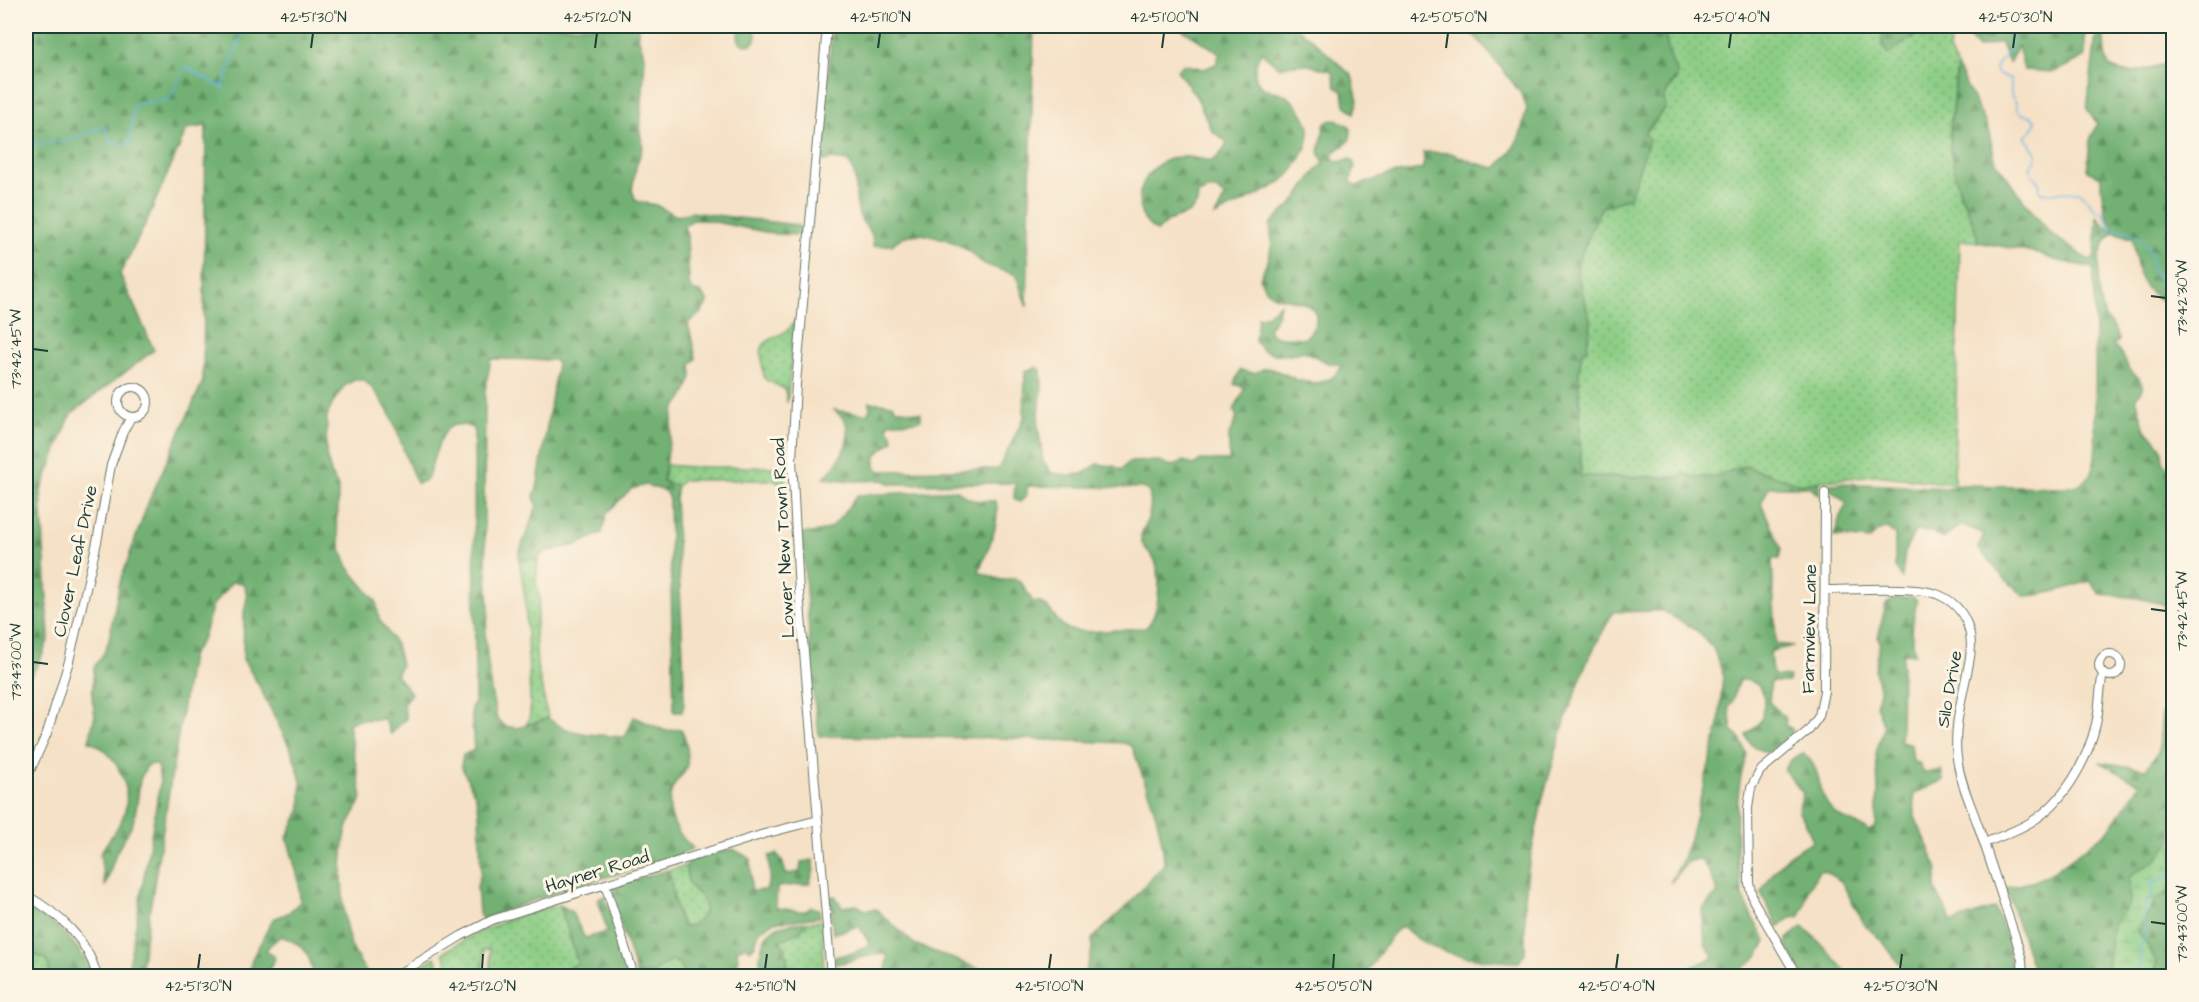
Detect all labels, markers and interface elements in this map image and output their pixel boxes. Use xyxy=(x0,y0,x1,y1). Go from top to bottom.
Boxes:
text: 42°51'30"N xyxy=(279,7,347,28)
text: 42°51'20"N xyxy=(563,7,631,28)
text: 42°51'10"N xyxy=(849,7,911,28)
text: 42°51'00"N xyxy=(1130,7,1198,28)
text: 42°50'50"N xyxy=(1409,7,1487,28)
text: 42°50'40"N xyxy=(1692,7,1770,28)
text: 42°50'30"N xyxy=(1978,7,2052,28)
text: 73°42'30"W xyxy=(2172,260,2193,336)
text: 73°42'45"W xyxy=(6,309,27,389)
street label: Lower New Town Road xyxy=(766,437,801,639)
street label: Clover Leaf Drive xyxy=(47,483,104,639)
street label: Farmview Lane xyxy=(1796,564,1823,694)
text: 73°42'45"W xyxy=(2172,571,2193,651)
text: 73°43'00"W xyxy=(6,623,27,701)
street label: Silo Drive xyxy=(1930,648,1969,730)
street label: Hayner Road xyxy=(542,844,652,900)
text: 73°43'00"W xyxy=(2172,885,2193,963)
text: 42°51'30"N xyxy=(164,976,232,997)
text: 42°51'20"N xyxy=(448,976,516,997)
text: 42°51'10"N xyxy=(734,976,796,997)
text: 42°51'00"N xyxy=(1015,976,1083,997)
text: 42°50'50"N xyxy=(1294,976,1372,997)
text: 42°50'40"N xyxy=(1577,976,1655,997)
text: 42°50'30"N xyxy=(1863,976,1937,997)

